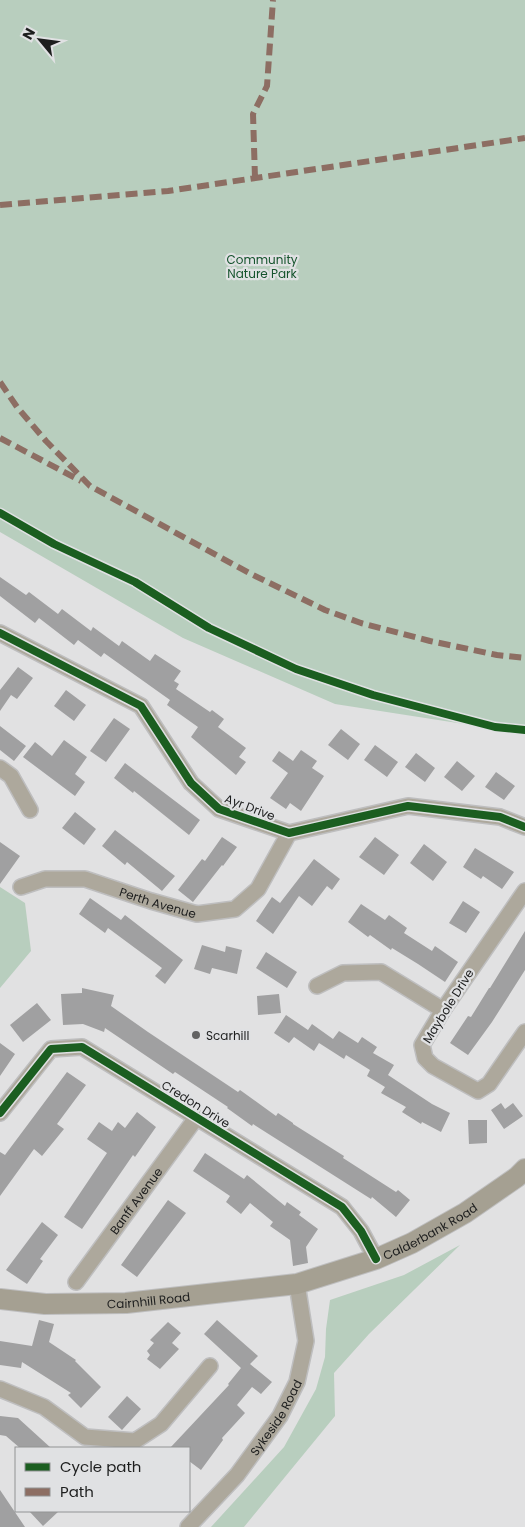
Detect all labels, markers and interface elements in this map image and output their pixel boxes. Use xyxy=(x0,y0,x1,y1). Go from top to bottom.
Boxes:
north arrow xyxy=(15,15,65,65)
text: N xyxy=(17,24,40,43)
park label: Community Nature Park xyxy=(226,251,298,282)
street label: Ayr Drive xyxy=(222,790,278,824)
street label: Perth Avenue xyxy=(117,883,198,922)
street label: Maybole Drive xyxy=(418,966,478,1046)
place label: Scarhill xyxy=(206,1027,250,1044)
marker: Scarhill xyxy=(190,1029,202,1041)
street label: Credon Drive xyxy=(158,1076,234,1132)
street label: Banff Avenue xyxy=(105,1163,166,1238)
street label: Calderbank Road xyxy=(380,1199,481,1263)
street label: Cairnhill Road xyxy=(107,1287,191,1312)
street label: Sykeside Road xyxy=(246,1377,305,1459)
legend xyxy=(15,1447,190,1512)
text: Cycle path xyxy=(60,1456,141,1477)
text: Path xyxy=(60,1481,94,1502)

